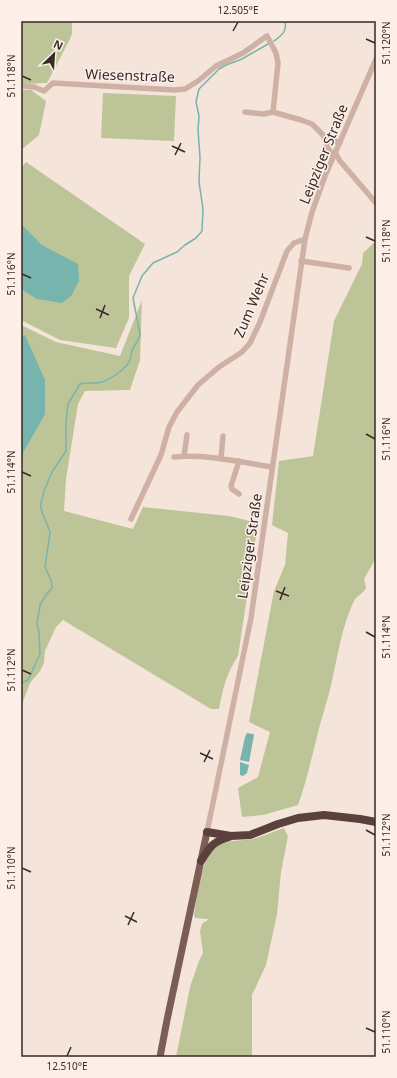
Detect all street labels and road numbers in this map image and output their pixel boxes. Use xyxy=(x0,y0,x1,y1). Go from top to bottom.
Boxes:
street label: Wiesenstraße xyxy=(85,64,175,86)
street label: Leipziger Straße xyxy=(294,101,352,207)
street label: Zum Wehr xyxy=(229,270,273,340)
street label: Leipziger Straße xyxy=(232,492,266,600)

